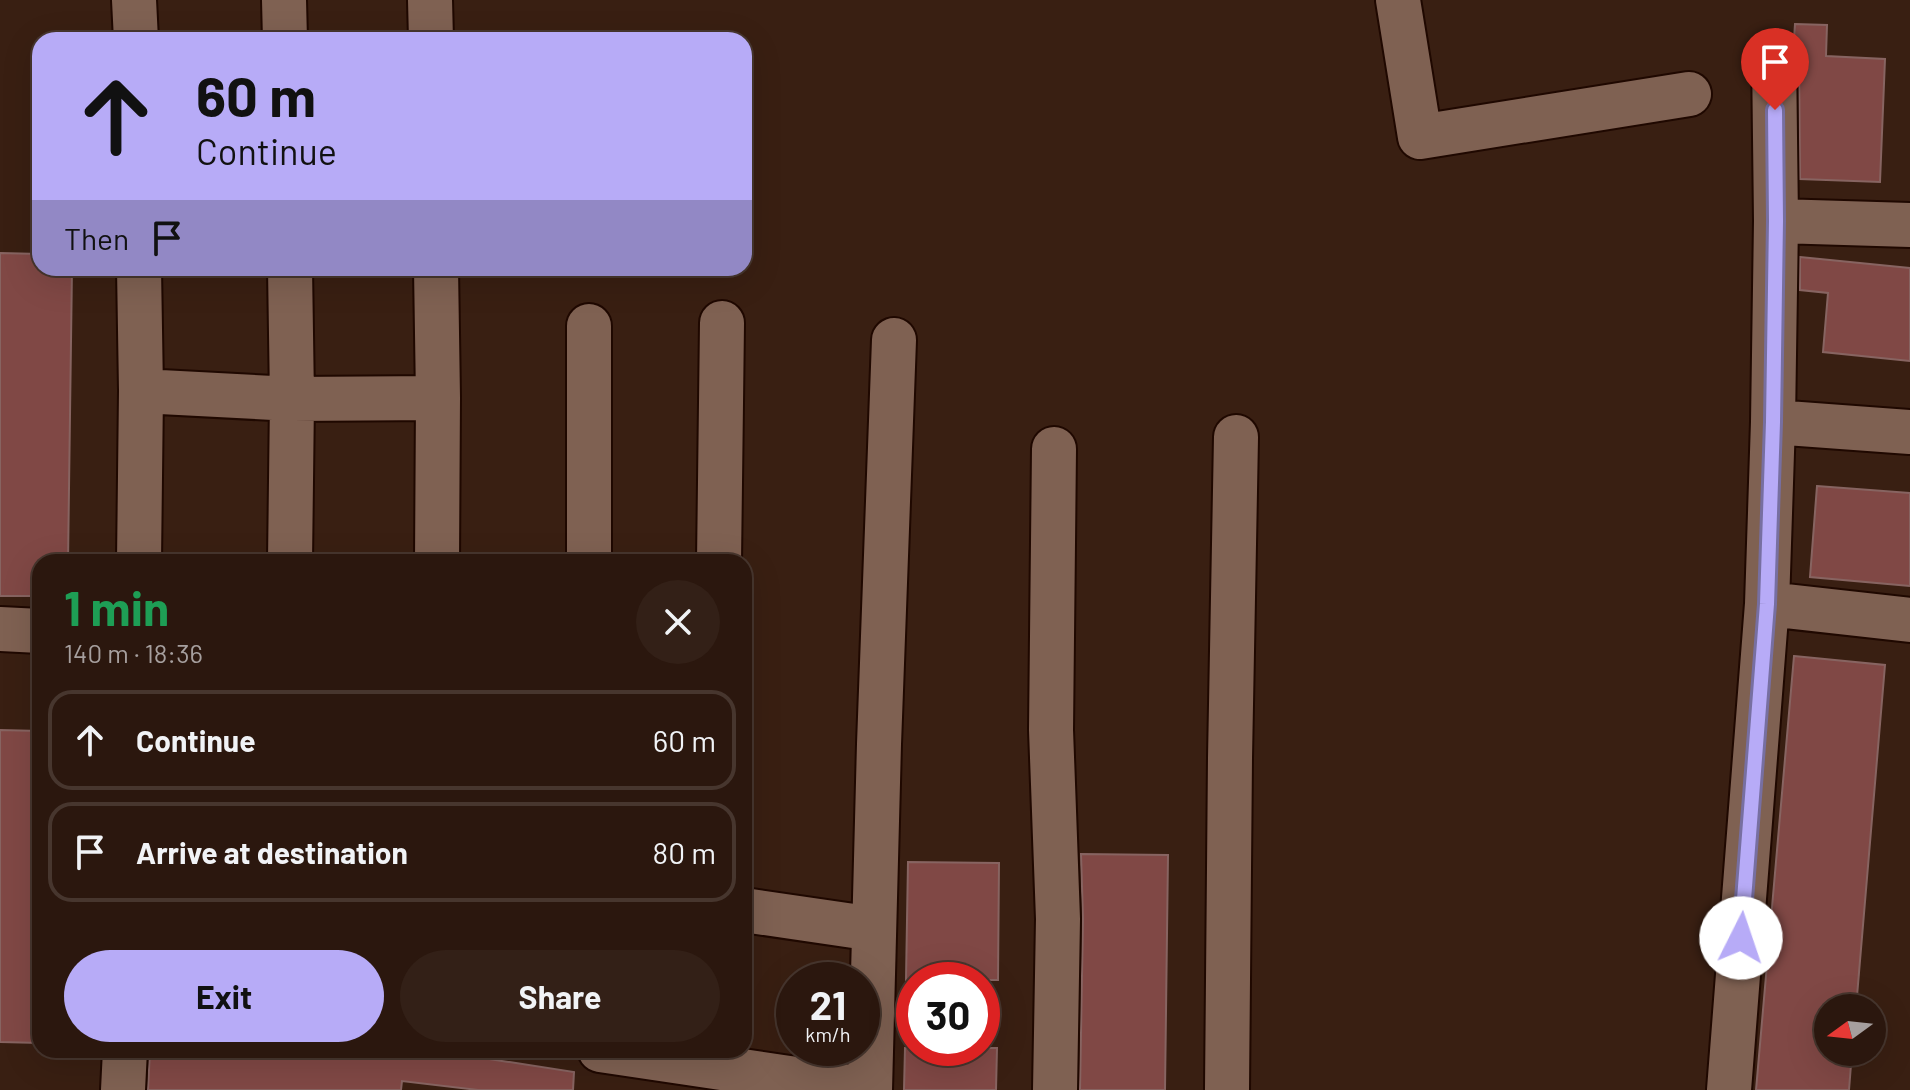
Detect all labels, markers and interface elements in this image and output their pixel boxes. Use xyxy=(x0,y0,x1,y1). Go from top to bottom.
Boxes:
pin xyxy=(1741,28,1809,110)
icon: arrive xyxy=(1753,40,1797,84)
text: 60 m xyxy=(196,61,316,128)
icon: ahead xyxy=(64,64,168,168)
text: Continue xyxy=(196,129,337,172)
icon: arrive xyxy=(145,216,189,260)
text: Then xyxy=(64,220,129,256)
text: 1 min xyxy=(64,578,169,636)
button: close xyxy=(636,580,720,664)
text: 140 m · 18:36 xyxy=(64,637,203,668)
icon: ahead xyxy=(68,718,112,762)
text: Continue xyxy=(136,722,256,758)
text: 60 m xyxy=(653,722,716,758)
icon: arrive xyxy=(68,830,112,874)
text: Arrive at destination xyxy=(136,834,408,870)
text: 80 m xyxy=(653,834,716,870)
position arrow xyxy=(1699,896,1783,980)
button: Exit xyxy=(64,950,384,1042)
button: Share xyxy=(400,950,720,1042)
speed limit sign: 30 xyxy=(896,962,1000,1066)
text: 21 xyxy=(810,980,846,1028)
north arrow xyxy=(1814,994,1886,1066)
map controls xyxy=(1814,994,1886,1066)
text: km/h xyxy=(805,1022,851,1046)

